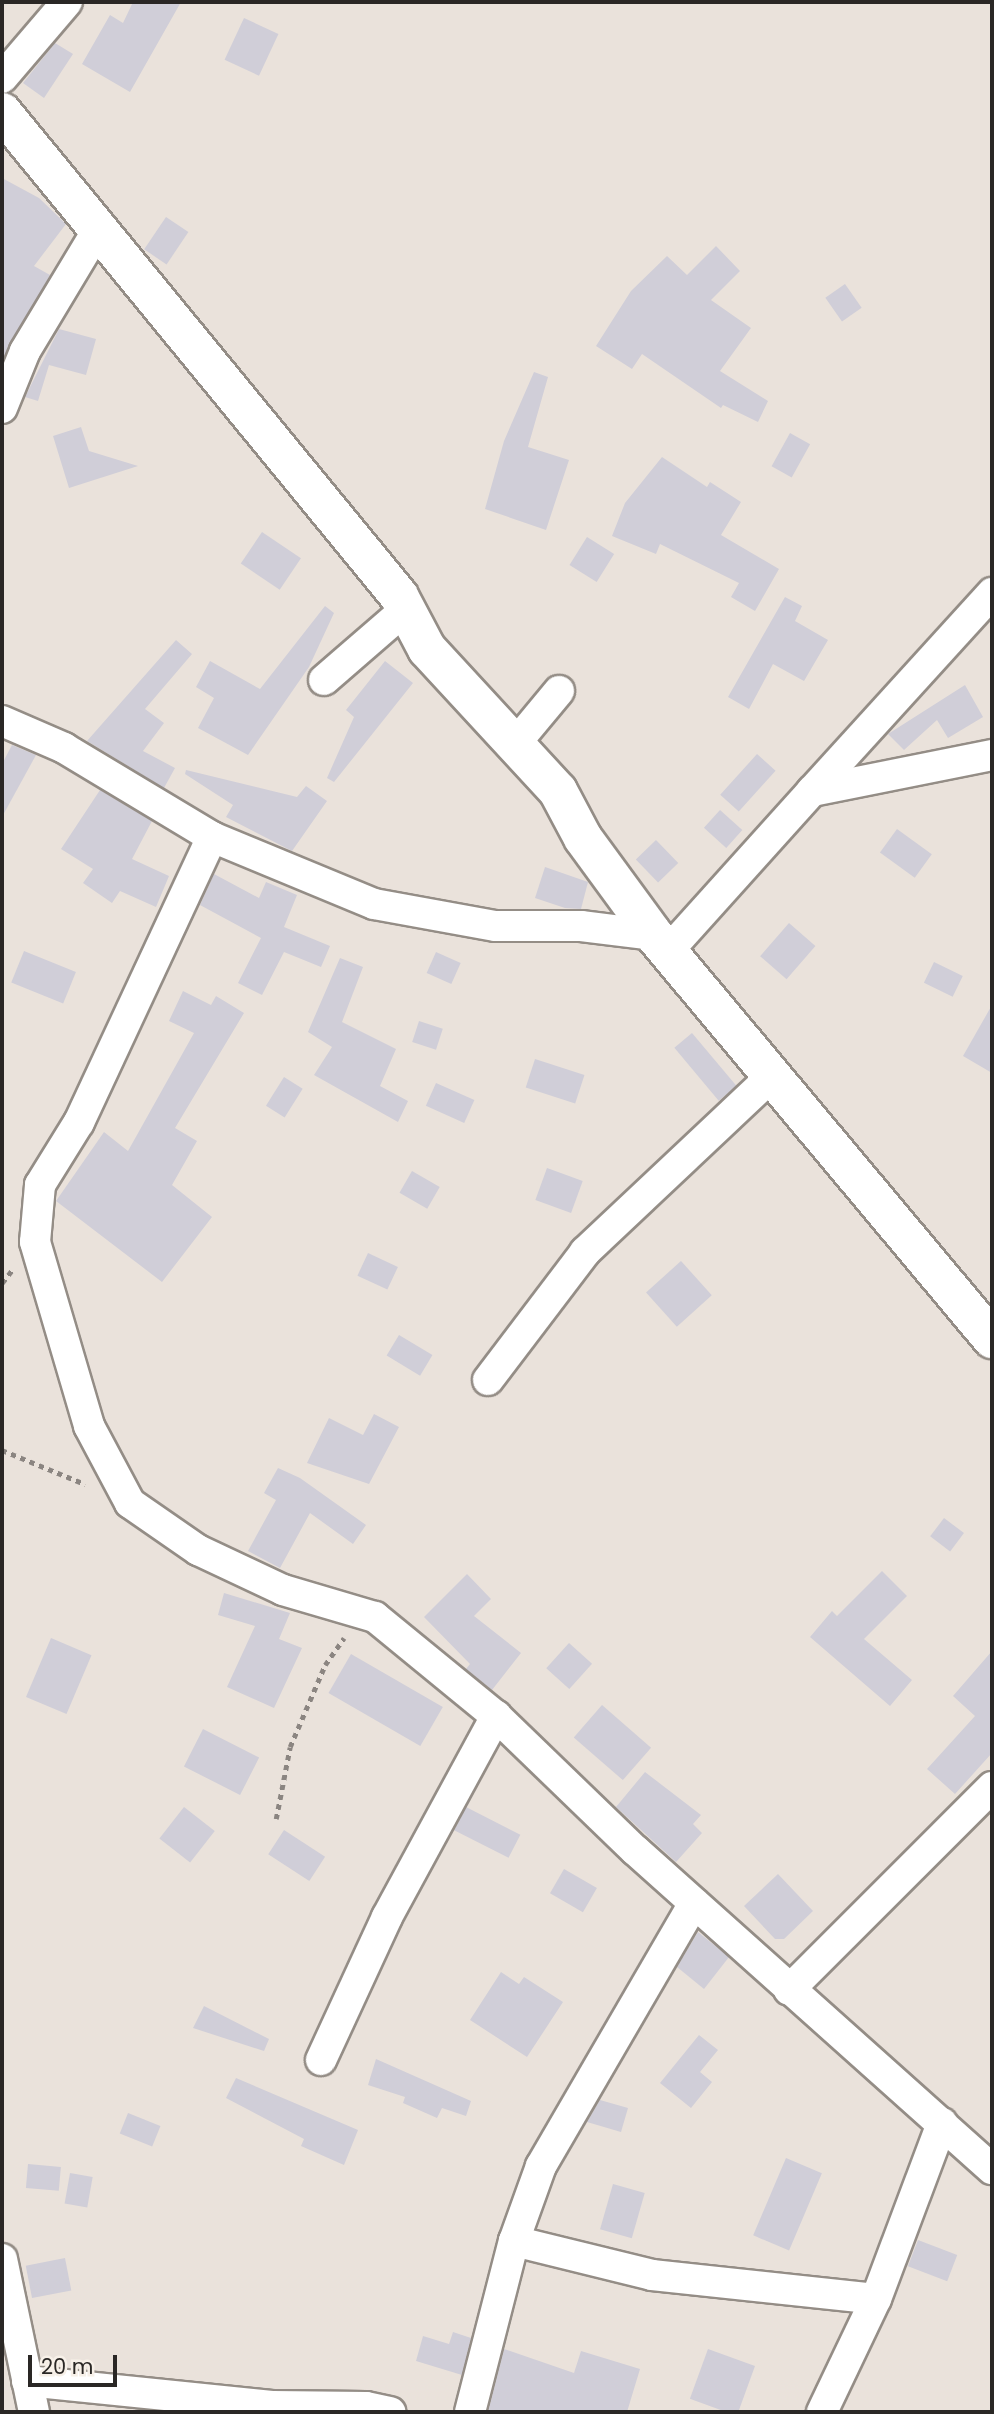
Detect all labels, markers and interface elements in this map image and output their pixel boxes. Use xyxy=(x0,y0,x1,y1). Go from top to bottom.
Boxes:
scale bar xyxy=(32,2340,121,2384)
text: 20 m xyxy=(41,2352,94,2381)

